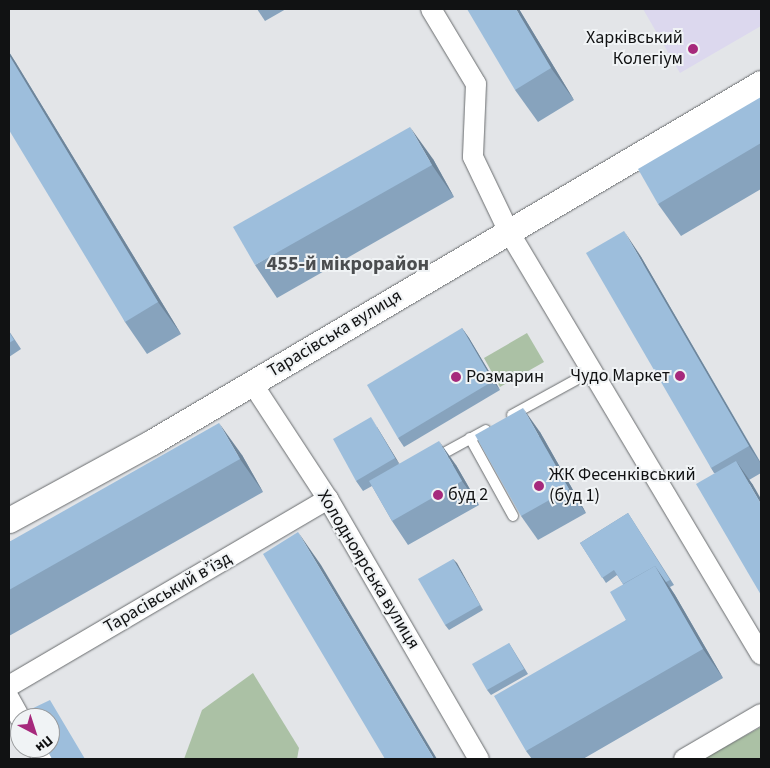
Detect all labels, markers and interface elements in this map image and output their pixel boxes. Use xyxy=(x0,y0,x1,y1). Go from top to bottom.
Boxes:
place label: Харківський Колегіум xyxy=(586,28,683,70)
marker: Харківський Колегіум xyxy=(687,43,699,55)
district label: 455-й мікрорайон xyxy=(267,252,429,276)
street label: Тарасівська вулиця xyxy=(264,285,406,383)
place label: Чудо Маркет xyxy=(570,365,670,387)
place label: Розмарин xyxy=(466,366,544,388)
marker: Чудо Маркет xyxy=(674,370,686,382)
marker: Розмарин xyxy=(450,371,462,383)
place label: ЖК Фесенківський (буд 1) xyxy=(549,465,696,508)
marker: ЖК Фесенківський (буд 1) xyxy=(533,480,545,492)
place label: буд 2 xyxy=(448,484,488,506)
street label: Холодноярська вулиця xyxy=(312,487,424,653)
marker: буд 2 xyxy=(432,489,444,501)
street label: Тарасівський в’їзд xyxy=(100,548,236,638)
north arrow xyxy=(10,708,60,758)
text: Пн xyxy=(31,730,57,757)

